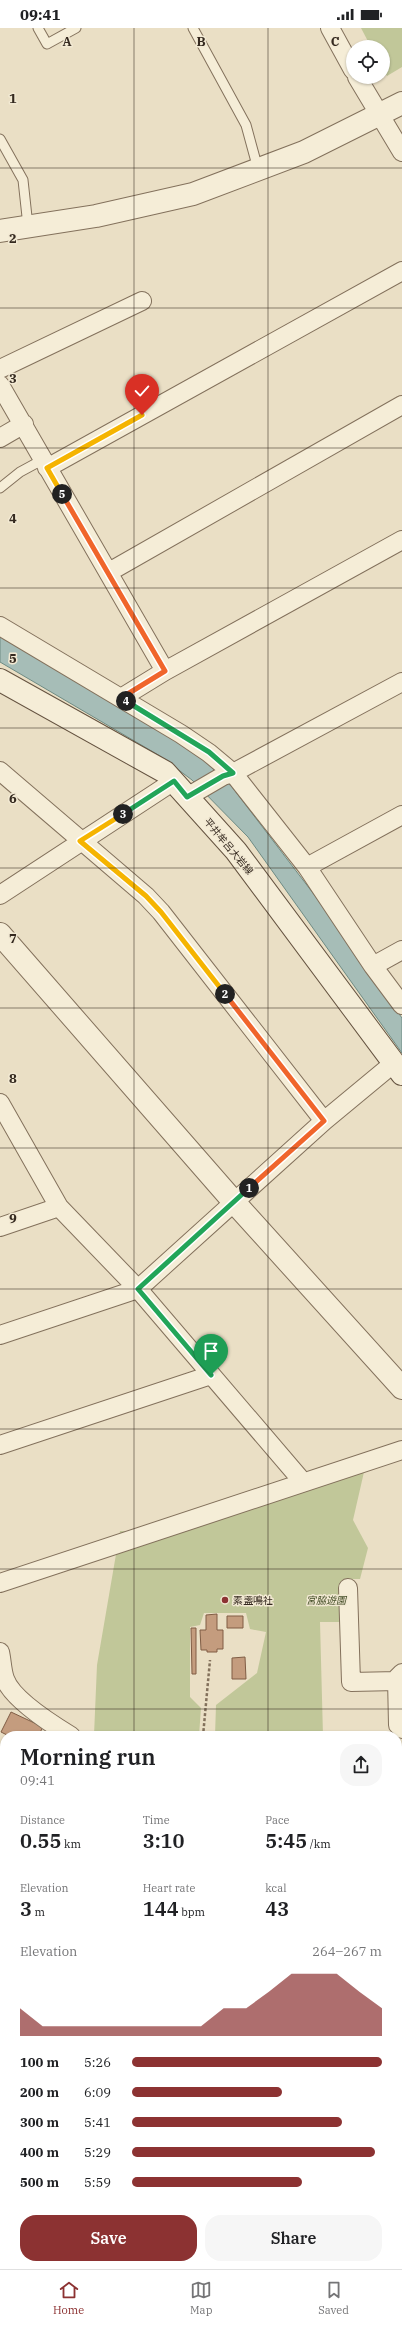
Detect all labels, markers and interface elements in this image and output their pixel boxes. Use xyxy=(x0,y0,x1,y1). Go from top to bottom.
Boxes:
text: 09:41 xyxy=(20,5,61,24)
text: A xyxy=(62,33,72,50)
text: B xyxy=(196,33,206,50)
text: C xyxy=(331,33,340,50)
map controls xyxy=(346,40,390,84)
button: locate xyxy=(346,40,390,84)
text: 1 xyxy=(9,90,17,107)
text: 2 xyxy=(9,230,17,247)
text: 3 xyxy=(9,370,17,387)
pin xyxy=(125,374,159,415)
icon: check xyxy=(131,380,153,402)
pin: 5 xyxy=(52,484,72,504)
text: 5 xyxy=(59,487,65,501)
text: 4 xyxy=(9,510,17,527)
text: 5 xyxy=(9,650,17,667)
pin: 4 xyxy=(116,691,136,711)
text: 4 xyxy=(123,694,129,708)
text: 6 xyxy=(9,790,17,807)
pin: 3 xyxy=(113,804,133,824)
text: 3 xyxy=(120,807,126,821)
street label: 平井牟呂大岩線 xyxy=(201,815,256,877)
text: 7 xyxy=(9,930,17,947)
pin: 2 xyxy=(215,984,235,1004)
text: 2 xyxy=(222,987,228,1001)
text: 8 xyxy=(9,1070,17,1087)
pin: 1 xyxy=(239,1178,259,1198)
text: 1 xyxy=(246,1181,252,1195)
text: 9 xyxy=(9,1210,17,1227)
pin xyxy=(194,1334,228,1375)
icon: arrive xyxy=(200,1340,222,1362)
place label: 素盞鳴社 xyxy=(233,1594,273,1607)
park label: 宮脇遊園 xyxy=(306,1594,348,1607)
marker: 素盞鳴社 xyxy=(220,1595,230,1605)
text: Morning run xyxy=(20,1742,156,1771)
button: share xyxy=(340,1744,382,1786)
text: 09:41 xyxy=(20,1772,55,1789)
text: Distance xyxy=(20,1813,65,1827)
text: Time xyxy=(143,1813,170,1827)
text: Pace xyxy=(265,1813,290,1827)
text: 0.55 xyxy=(20,1827,62,1854)
text: 3:10 xyxy=(143,1827,185,1854)
text: 5:45 xyxy=(265,1827,307,1854)
text: km xyxy=(62,1837,81,1851)
text: /km xyxy=(307,1837,331,1851)
text: Elevation xyxy=(20,1881,68,1895)
text: Heart rate xyxy=(143,1881,195,1895)
text: kcal xyxy=(265,1881,287,1895)
text: 3 xyxy=(20,1895,32,1922)
text: 144 xyxy=(143,1895,179,1922)
text: 43 xyxy=(265,1895,289,1922)
text: m xyxy=(32,1905,45,1919)
text: bpm xyxy=(179,1905,205,1919)
text: Elevation xyxy=(20,1943,77,1960)
text: 264–267 m xyxy=(312,1943,382,1960)
text: 100 m xyxy=(20,2054,59,2071)
text: 5:26 xyxy=(84,2054,111,2071)
text: 200 m xyxy=(20,2084,59,2101)
text: 6:09 xyxy=(84,2084,111,2101)
text: 300 m xyxy=(20,2114,59,2131)
text: 5:41 xyxy=(84,2114,111,2131)
text: 400 m xyxy=(20,2144,59,2161)
text: 5:29 xyxy=(84,2144,111,2161)
text: 500 m xyxy=(20,2174,59,2191)
text: 5:59 xyxy=(84,2174,111,2191)
button: Save xyxy=(20,2215,197,2261)
button: Share xyxy=(205,2215,382,2261)
tab: Home xyxy=(53,2279,84,2317)
tab: Map xyxy=(190,2279,212,2317)
tab: Saved xyxy=(318,2279,349,2317)

